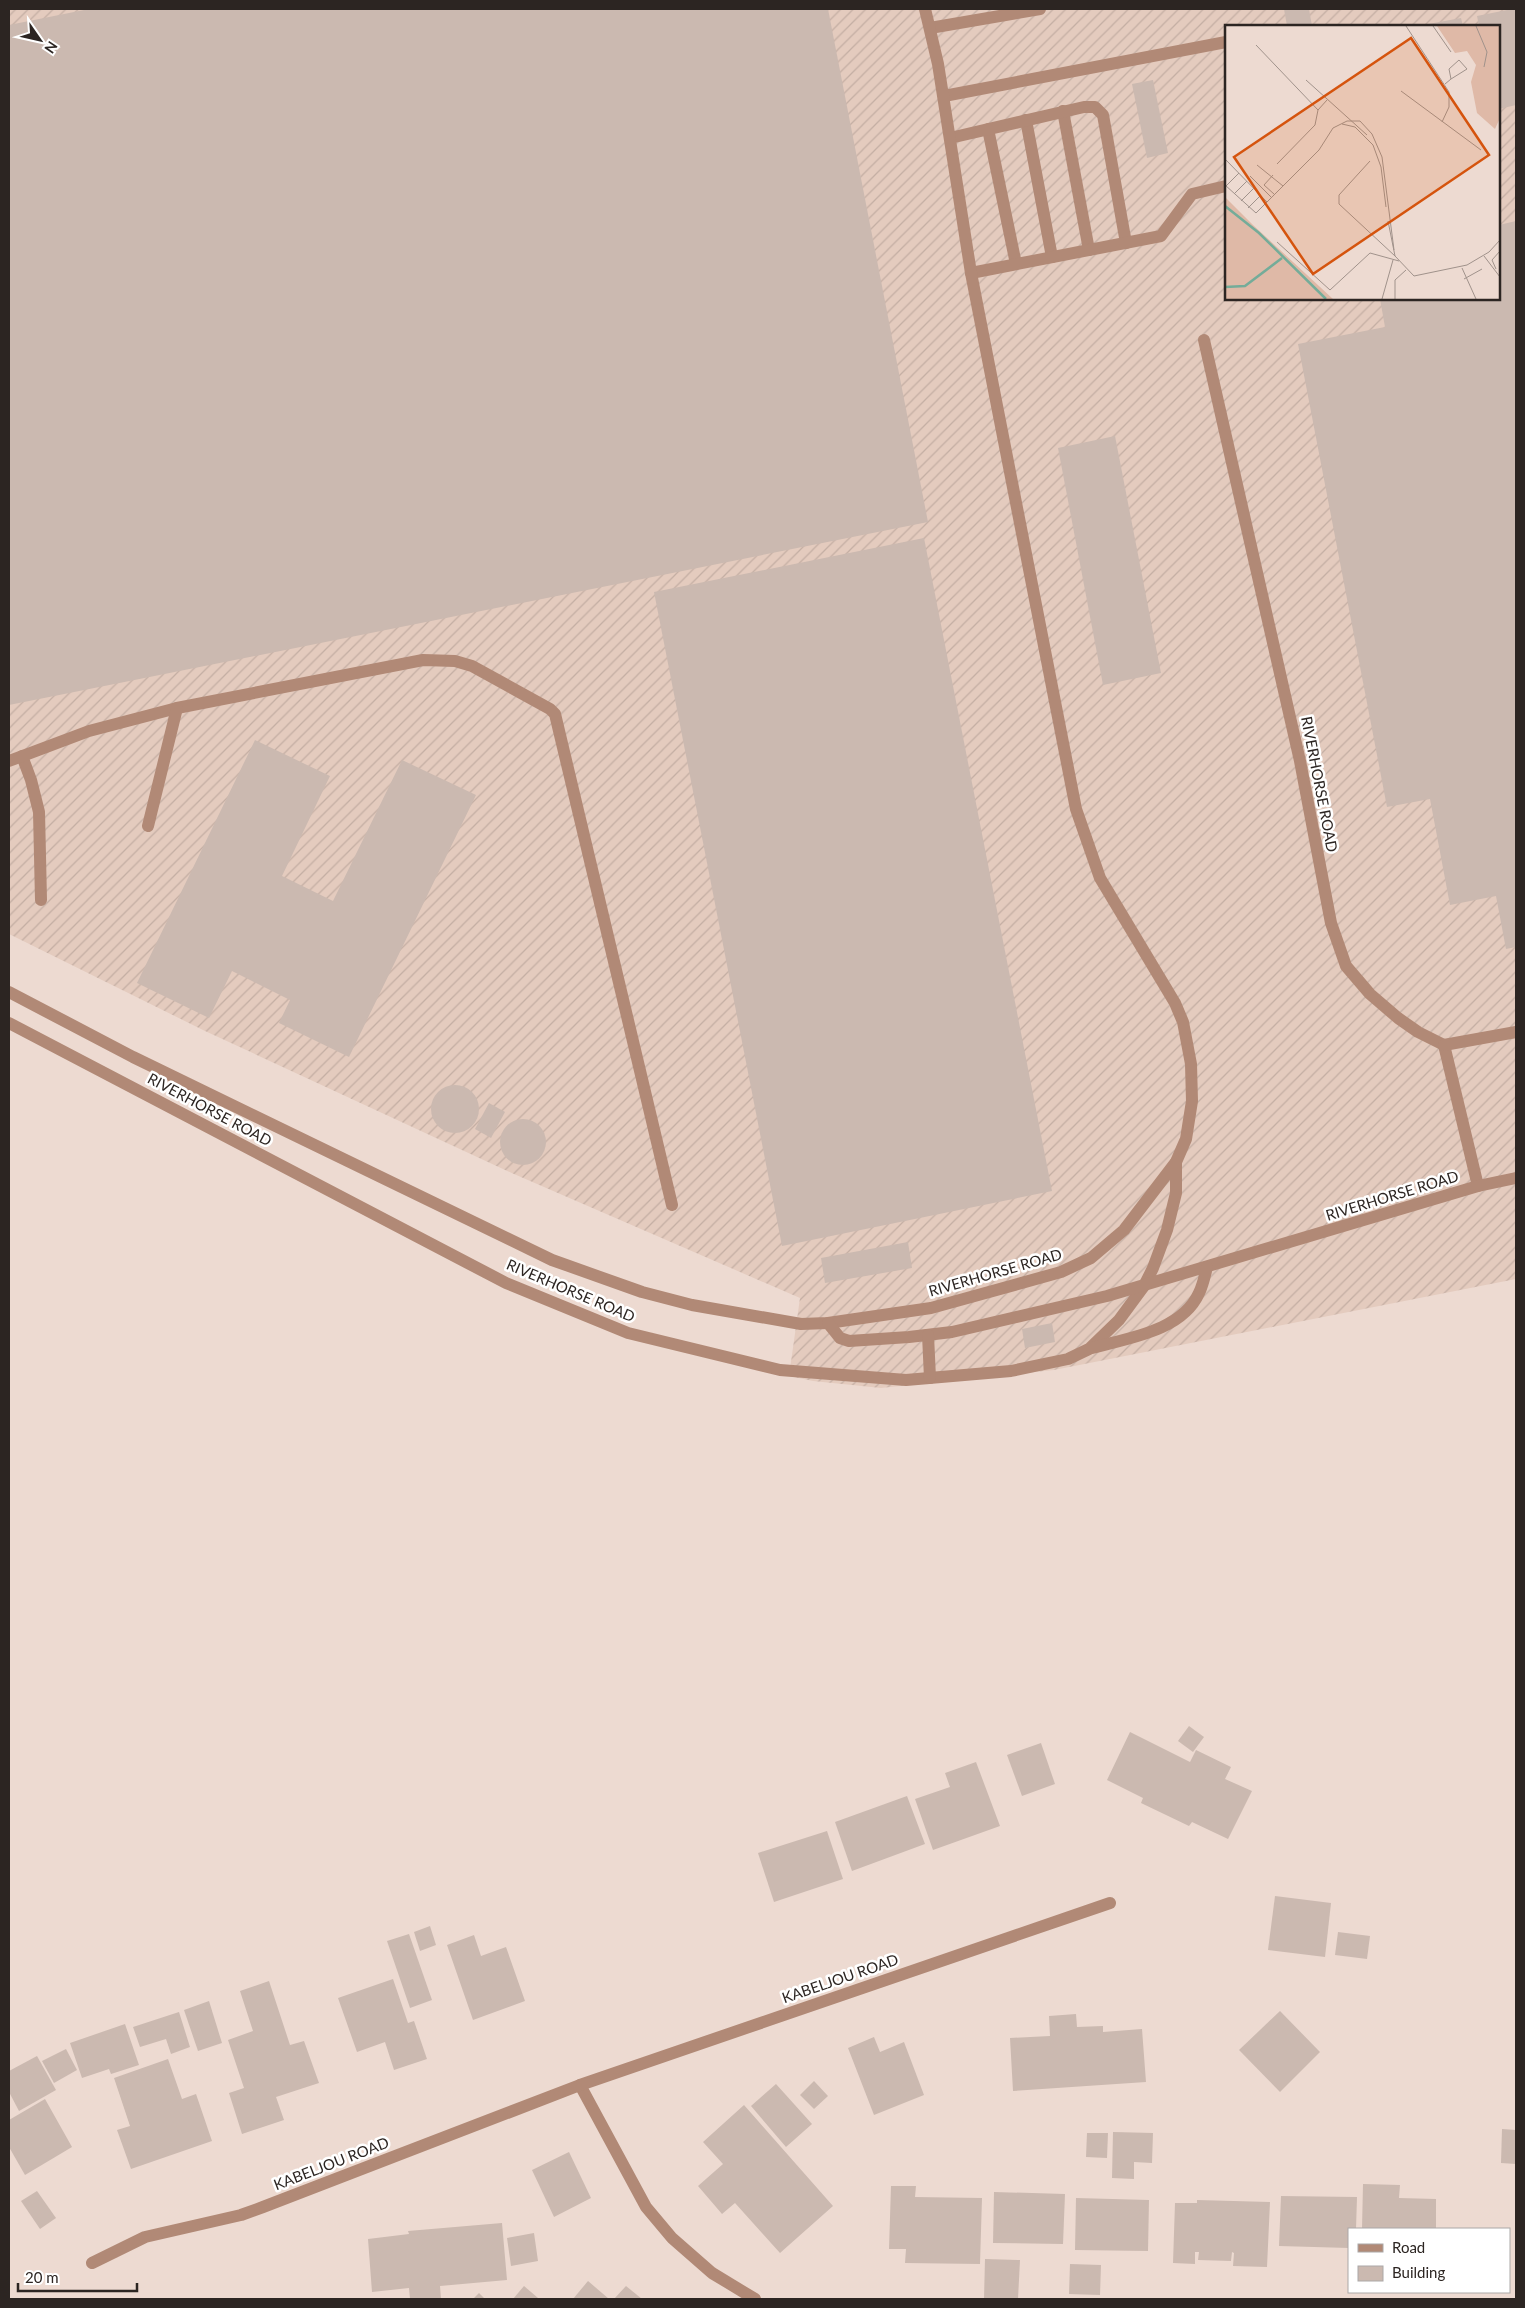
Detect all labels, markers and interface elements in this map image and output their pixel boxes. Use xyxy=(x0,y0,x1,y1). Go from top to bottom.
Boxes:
north arrow xyxy=(15,15,65,65)
inset map xyxy=(1225,25,1500,300)
text: N xyxy=(41,38,61,57)
street label: RIVERHORSE ROAD xyxy=(1298,715,1342,853)
street label: RIVERHORSE ROAD xyxy=(145,1069,275,1149)
street label: RIVERHORSE ROAD xyxy=(1323,1166,1461,1224)
street label: RIVERHORSE ROAD xyxy=(926,1244,1064,1300)
street label: RIVERHORSE ROAD xyxy=(504,1255,638,1325)
street label: KABELJOU ROAD xyxy=(779,1950,901,2006)
street label: KABELJOU ROAD xyxy=(271,2133,391,2193)
legend xyxy=(1348,2228,1510,2293)
text: Road xyxy=(1392,2238,1425,2256)
scale bar xyxy=(18,2260,136,2292)
text: Building xyxy=(1392,2263,1445,2281)
text: 20 m xyxy=(25,2268,59,2286)

